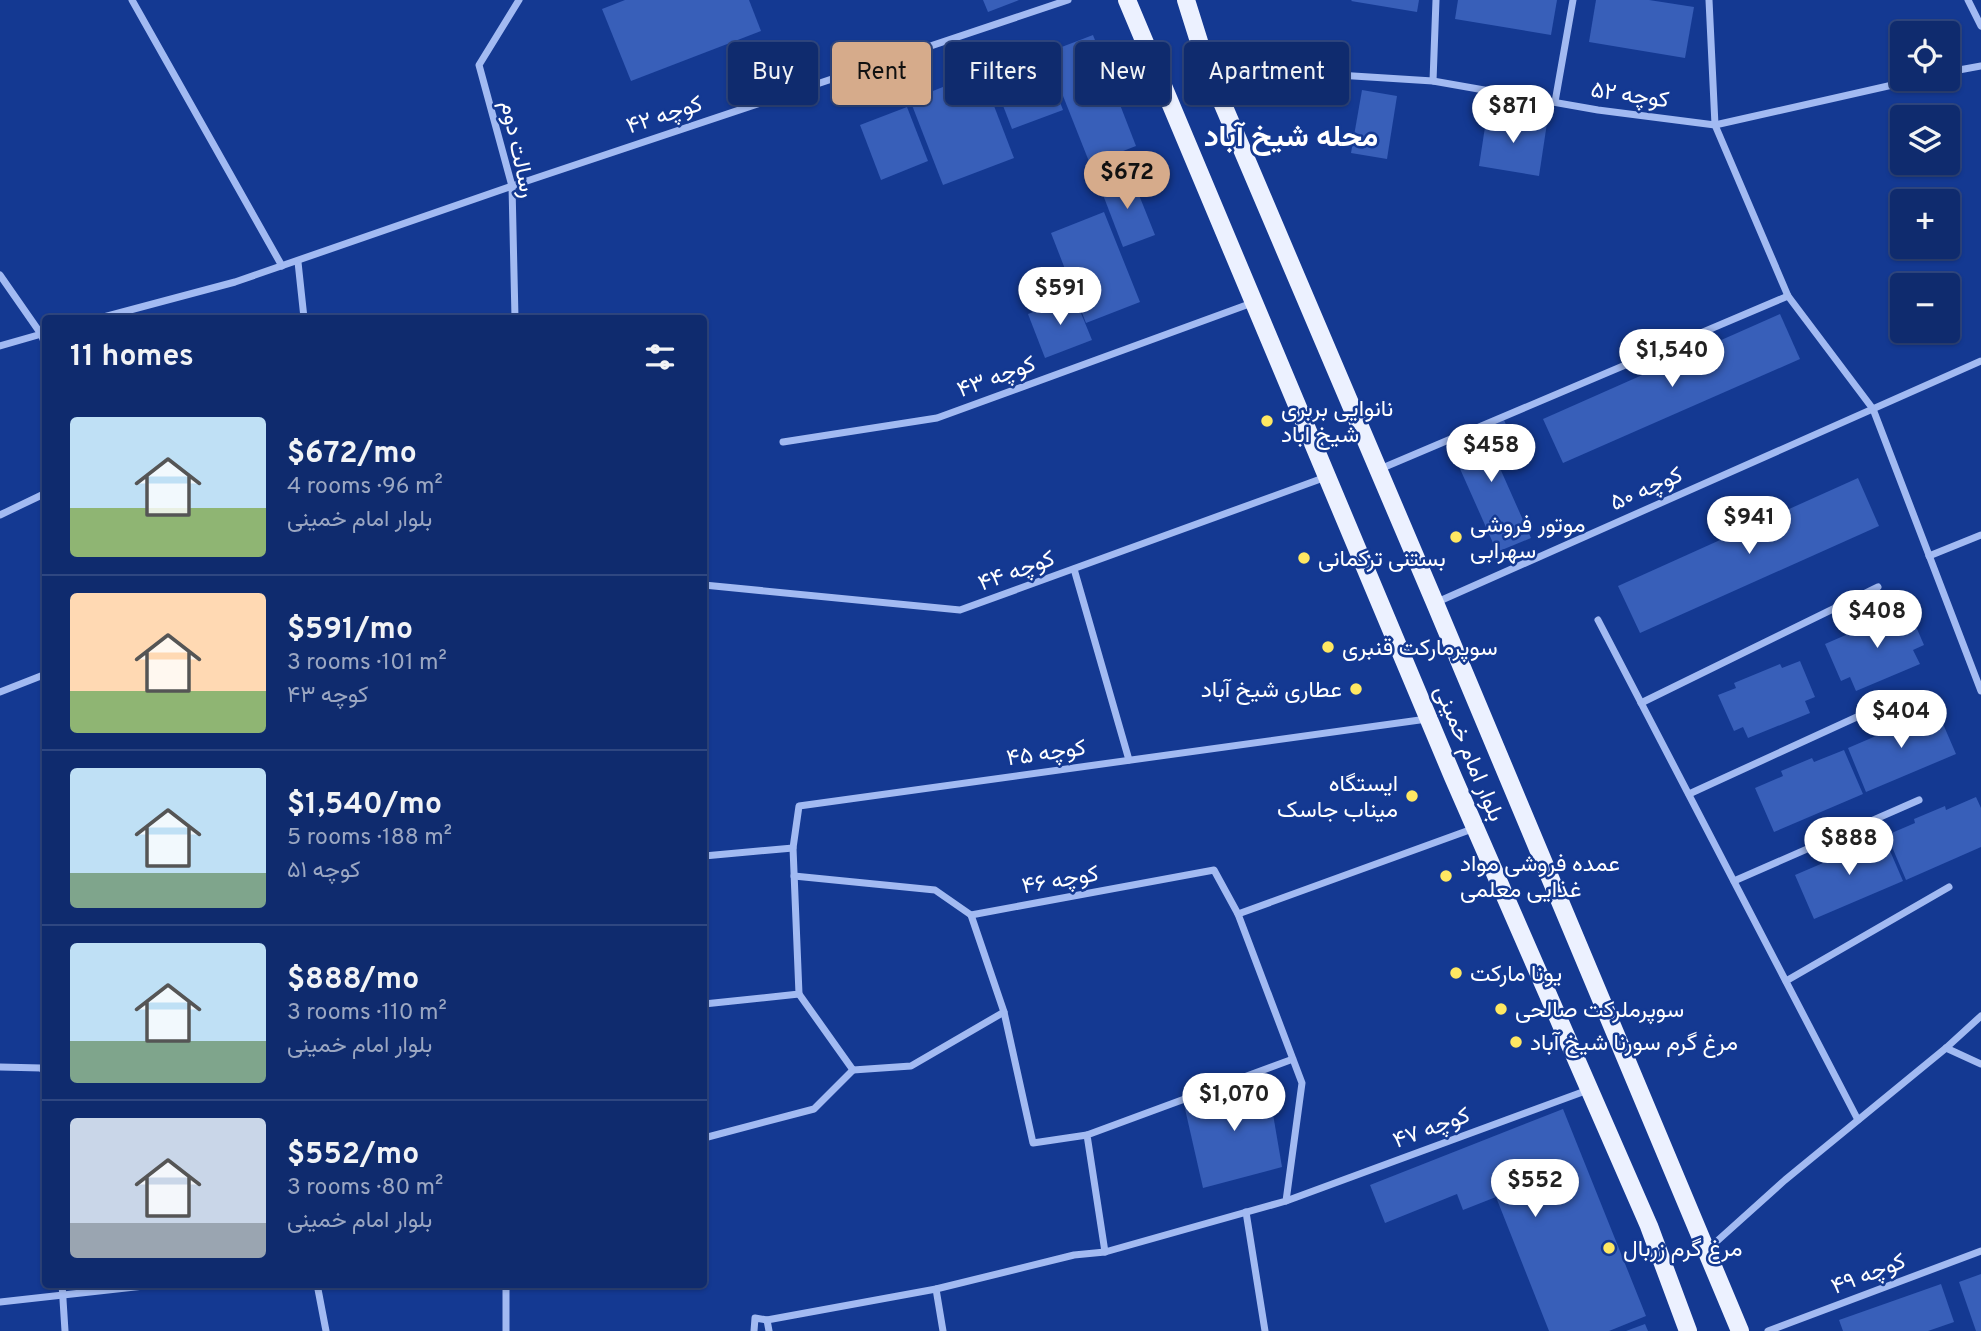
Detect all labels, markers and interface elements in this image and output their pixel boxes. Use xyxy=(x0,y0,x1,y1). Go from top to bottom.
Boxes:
map controls xyxy=(1890,21,1960,343)
button: locate xyxy=(1890,21,1960,91)
chip: Buy xyxy=(728,42,818,105)
chip: Rent xyxy=(832,42,931,105)
chip: Filters xyxy=(945,42,1061,105)
chip: New xyxy=(1075,42,1170,105)
chip: Apartment xyxy=(1184,42,1349,105)
street label: کوچه ۵۲ xyxy=(1589,77,1671,116)
pin: $871 xyxy=(1472,86,1554,145)
street label: کوچه ۴۲ xyxy=(623,90,707,142)
text: $871 xyxy=(1488,93,1538,122)
street label: رسالت دوم xyxy=(492,98,541,201)
button: layers xyxy=(1890,105,1960,175)
district label: محله شیخ آباد xyxy=(1204,120,1378,157)
pin: $672 xyxy=(1086,152,1168,211)
text: $672 xyxy=(1100,159,1154,188)
button: + xyxy=(1890,189,1960,259)
pin: $591 xyxy=(1019,268,1101,327)
button: − xyxy=(1890,273,1960,343)
text: $591 xyxy=(1034,275,1086,304)
pin: $1,540 xyxy=(1615,330,1729,389)
text: $1,540 xyxy=(1635,337,1709,366)
icon: filters xyxy=(641,338,679,376)
text: 11 homes xyxy=(70,339,194,376)
street label: کوچه ۴۳ xyxy=(954,351,1040,406)
place label: نانوایی بربری شیخ اباد xyxy=(1281,396,1393,451)
marker: نانوایی بربری شیخ اباد xyxy=(1259,413,1275,429)
pin: $458 xyxy=(1450,424,1532,484)
text: $458 xyxy=(1462,432,1520,461)
text: $672/mo xyxy=(287,436,417,473)
icon: home xyxy=(126,445,210,529)
street label: کوچه ۵۰ xyxy=(1606,461,1688,519)
text: 4 rooms · 96 m² xyxy=(287,473,443,502)
pin: $941 xyxy=(1708,496,1790,556)
text: $941 xyxy=(1723,504,1775,533)
text: بلوار امام خمینی xyxy=(287,506,432,535)
place label: موتور فروشی سهرابی xyxy=(1470,512,1585,567)
marker: موتور فروشی سهرابی xyxy=(1448,529,1464,545)
street label: کوچه ۴۴ xyxy=(975,545,1059,600)
place label: بستنی ترکمانی xyxy=(1318,546,1446,575)
marker: بستنی ترکمانی xyxy=(1296,550,1312,566)
pin: $408 xyxy=(1836,590,1918,650)
text: $408 xyxy=(1848,598,1906,627)
text: $591/mo xyxy=(287,612,413,649)
icon: home xyxy=(126,621,210,705)
place label: سوپرمارکت قنبری xyxy=(1342,635,1498,664)
marker: سوپرمارکت قنبری xyxy=(1320,639,1336,655)
text: 3 rooms · 101 m² xyxy=(287,649,447,678)
place label: عطاری شیخ آباد xyxy=(1201,677,1342,706)
marker: عطاری شیخ آباد xyxy=(1348,681,1364,697)
street label: بلوار امام خمینی xyxy=(1426,681,1509,826)
text: کوچه ۴۳ xyxy=(287,682,368,711)
pin: $404 xyxy=(1860,690,1942,750)
text: $404 xyxy=(1872,698,1930,727)
street label: کوچه ۴۵ xyxy=(1005,735,1088,774)
place label: ایستگاه میناب جاسک xyxy=(1277,771,1398,826)
text: $1,540/mo xyxy=(287,787,442,824)
marker: ایستگاه میناب جاسک xyxy=(1404,788,1420,804)
icon: home xyxy=(126,796,210,880)
pin: $888 xyxy=(1808,818,1890,877)
text: 5 rooms · 188 m² xyxy=(287,824,452,853)
text: $888 xyxy=(1820,825,1878,854)
place label: عمده فروشی مواد غذایی معلمی xyxy=(1460,851,1620,906)
text: کوچه ۵۱ xyxy=(287,857,360,886)
street label: کوچه ۴۶ xyxy=(1020,860,1101,902)
marker: عمده فروشی مواد غذایی معلمی xyxy=(1438,868,1454,884)
place label: یونا مارکت xyxy=(1470,961,1562,990)
text: $888/mo xyxy=(287,962,419,999)
marker: یونا مارکت xyxy=(1448,965,1464,981)
icon: home xyxy=(126,971,210,1055)
place label: سوپرملرکت صالحی xyxy=(1515,997,1684,1026)
text: 3 rooms · 110 m² xyxy=(287,999,447,1028)
marker: سوپرملرکت صالحی xyxy=(1493,1001,1509,1017)
place label: مرغ گرم سورنا شیخ آباد xyxy=(1530,1030,1738,1059)
text: بلوار امام خمینی xyxy=(287,1032,432,1061)
marker: مرغ گرم سورنا شیخ آباد xyxy=(1508,1034,1524,1050)
pin: $1,070 xyxy=(1177,1074,1291,1133)
text: $1,070 xyxy=(1198,1081,1270,1110)
street label: کوچه ۴۷ xyxy=(1389,1102,1474,1157)
text: $552/mo xyxy=(287,1137,419,1174)
icon: home xyxy=(126,1146,210,1230)
pin: $552 xyxy=(1494,1160,1576,1219)
text: $552 xyxy=(1507,1167,1563,1196)
text: 3 rooms · 80 m² xyxy=(287,1174,443,1203)
text: بلوار امام خمینی xyxy=(287,1207,432,1236)
place label: مرغ گرم زربال xyxy=(1623,1236,1743,1265)
marker: مرغ گرم زربال xyxy=(1601,1240,1617,1256)
street label: کوچه ۴۹ xyxy=(1828,1248,1910,1303)

